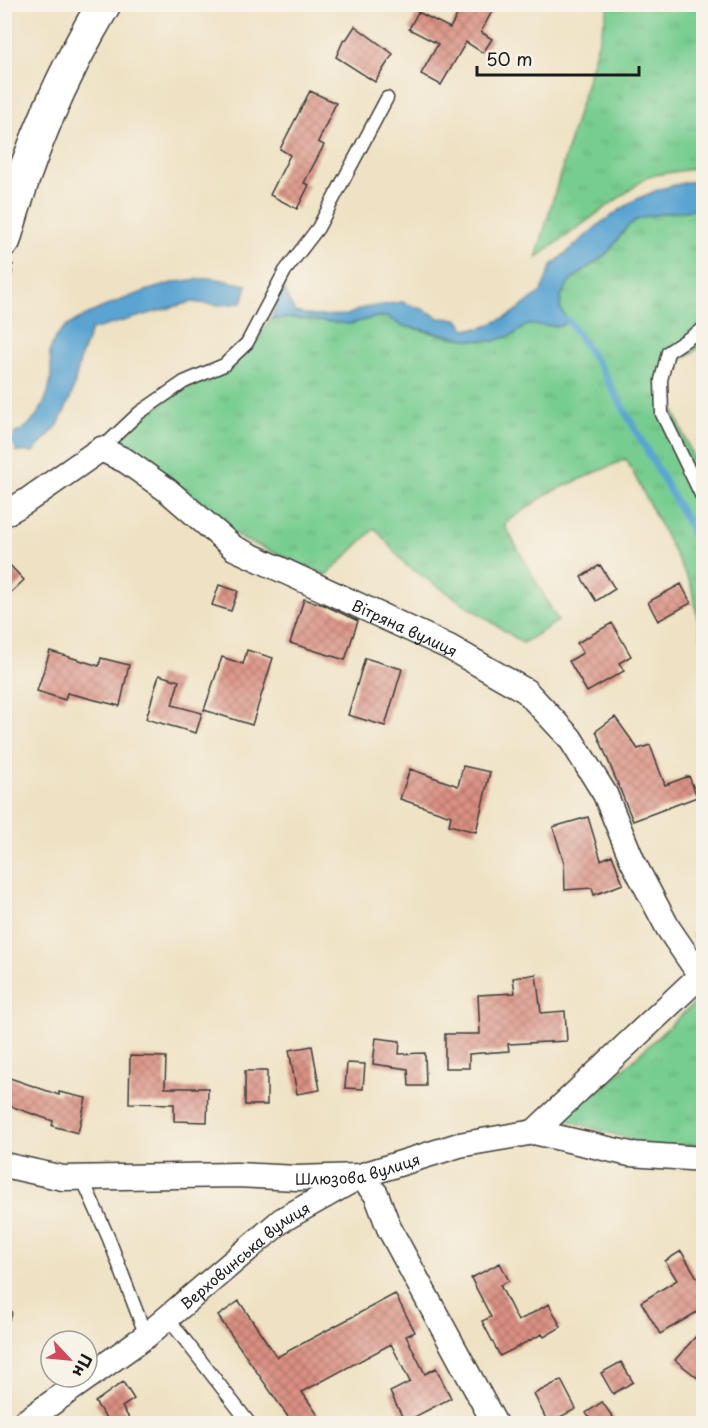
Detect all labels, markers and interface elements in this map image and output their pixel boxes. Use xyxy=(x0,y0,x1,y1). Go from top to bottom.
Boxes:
scale bar xyxy=(477,39,639,77)
text: 50 m xyxy=(486,45,533,72)
street label: Вітряна вулиця xyxy=(349,593,463,661)
street label: Шлюзова вулиця xyxy=(295,1147,423,1190)
street label: Верховинська вулиця xyxy=(175,1195,314,1314)
north arrow xyxy=(39,1329,99,1389)
text: Пн xyxy=(68,1350,99,1382)

